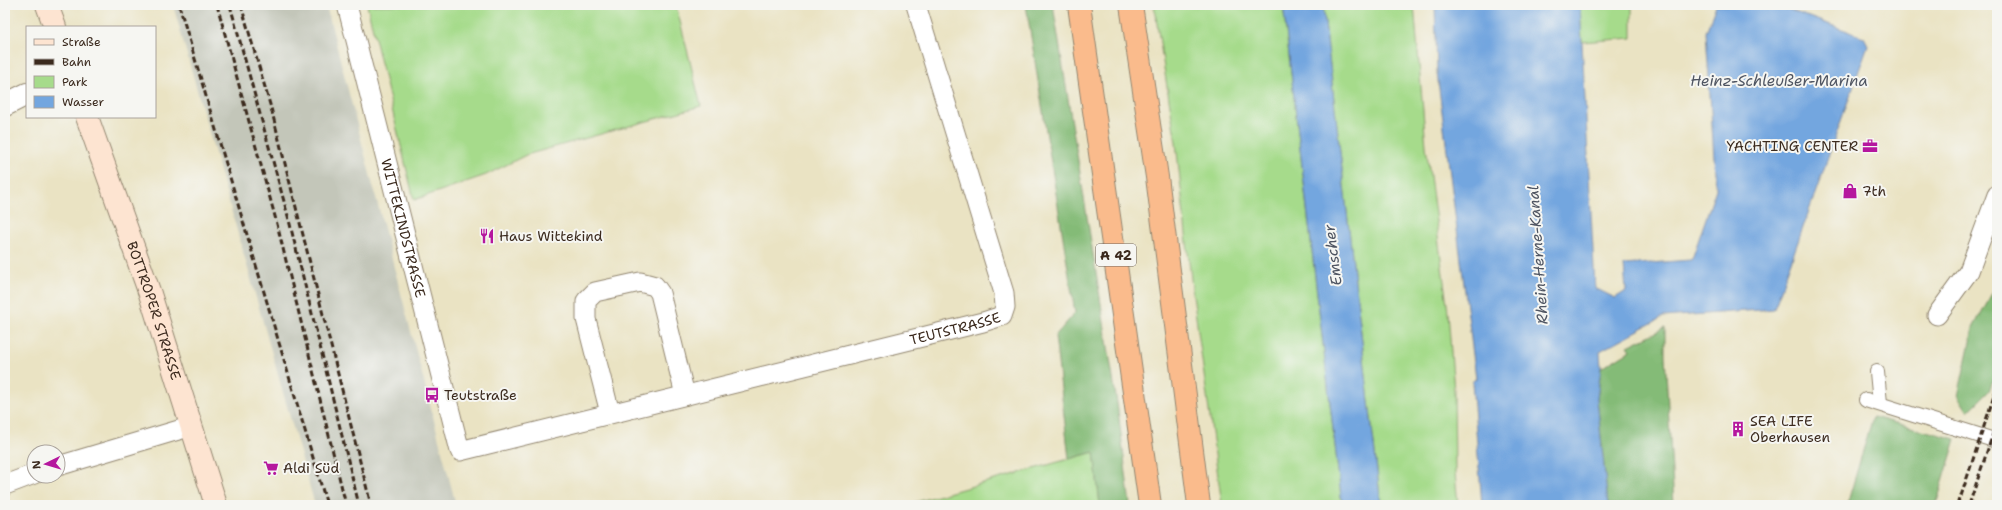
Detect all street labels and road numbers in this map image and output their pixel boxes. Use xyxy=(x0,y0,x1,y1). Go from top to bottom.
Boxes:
street label: WITTEKINDSTRASSE xyxy=(377,156,430,300)
street label: BOTTROPER STRASSE xyxy=(123,239,185,382)
road number: A 42 xyxy=(1096,244,1136,266)
street label: TEUTSTRASSE xyxy=(908,308,1003,349)

